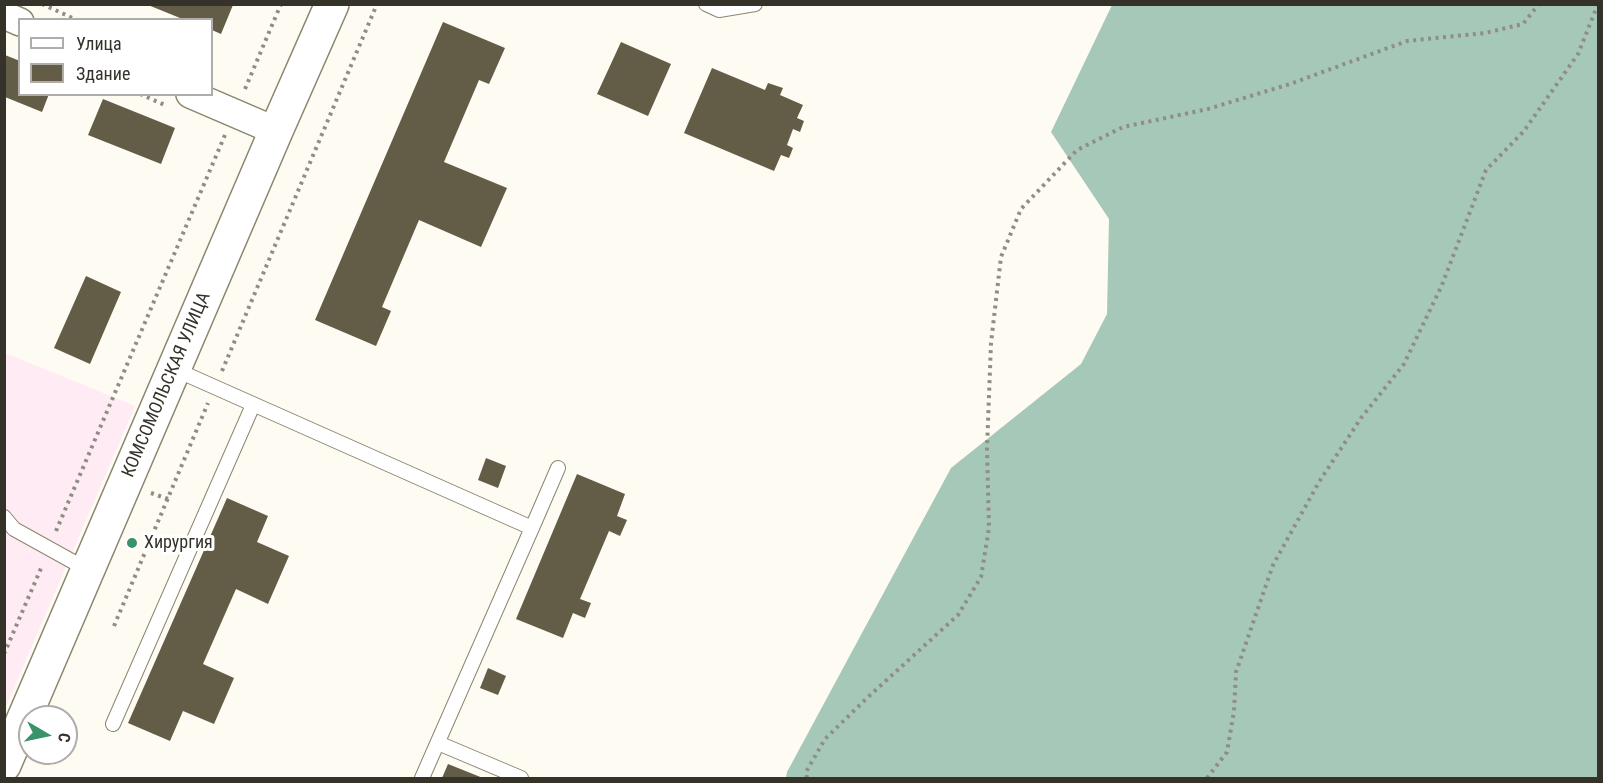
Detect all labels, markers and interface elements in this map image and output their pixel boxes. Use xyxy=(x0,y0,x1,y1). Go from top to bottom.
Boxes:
legend xyxy=(18,18,213,96)
text: Улица xyxy=(76,33,122,54)
text: Здание xyxy=(76,63,130,84)
street label: КОМСОМОЛЬСКАЯ УЛИЦА xyxy=(118,289,216,481)
place label: Хирургия xyxy=(144,532,213,554)
marker: Хирургия xyxy=(125,536,139,550)
north arrow xyxy=(18,705,78,765)
text: С xyxy=(54,732,74,744)

